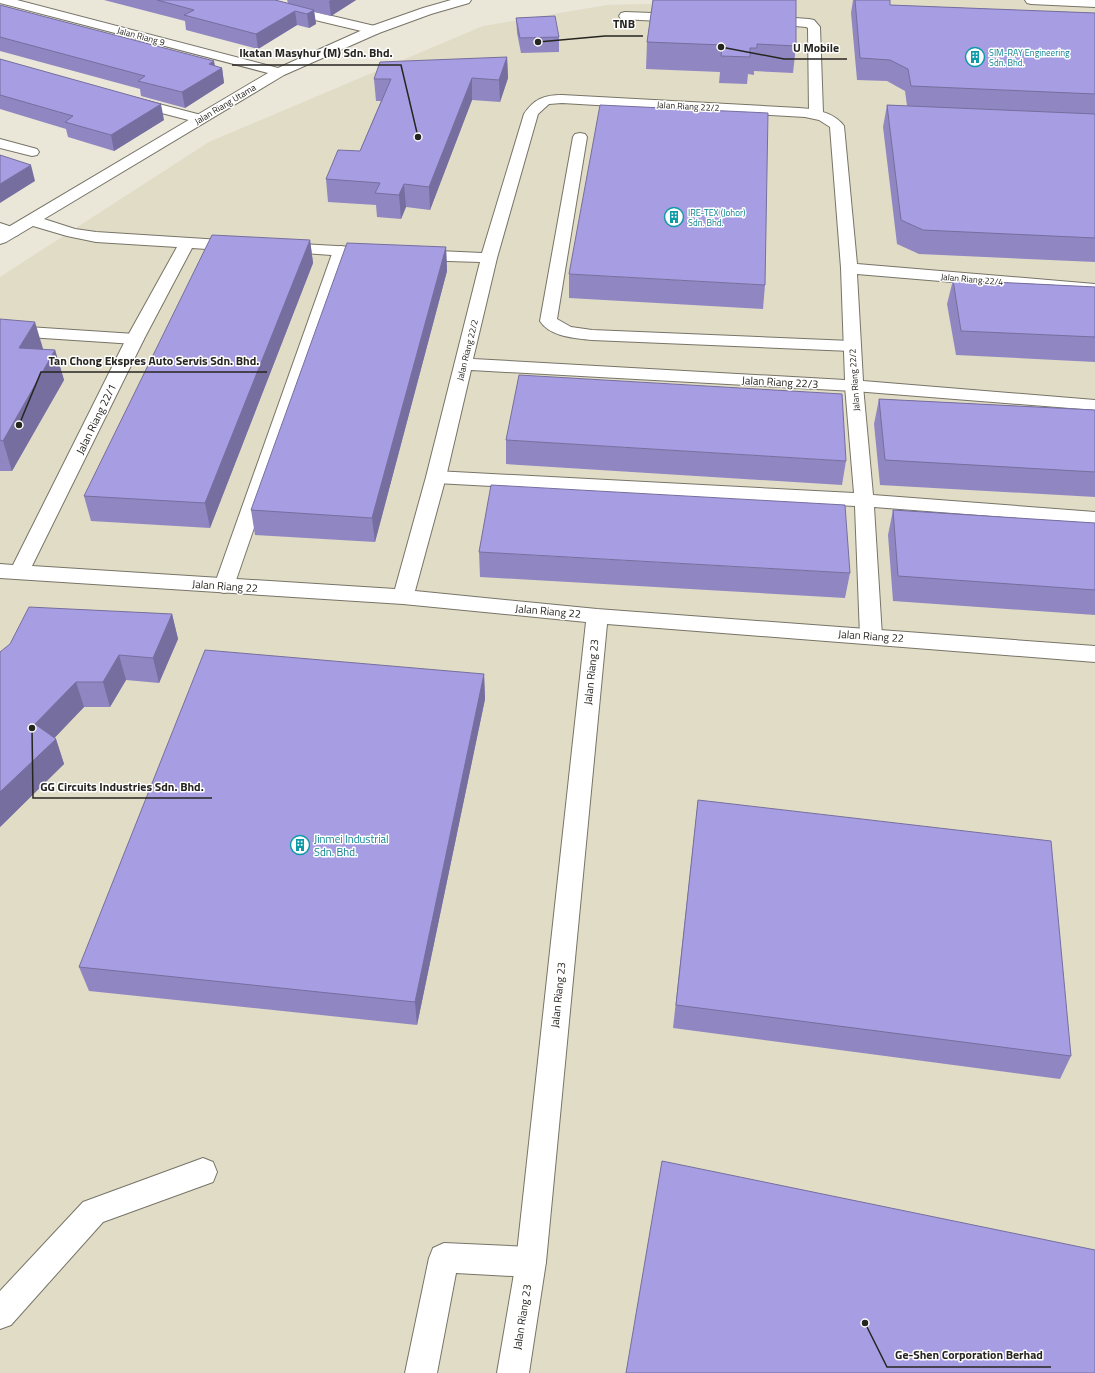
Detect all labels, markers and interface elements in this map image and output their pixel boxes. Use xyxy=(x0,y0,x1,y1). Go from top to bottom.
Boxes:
callout: TNB xyxy=(605,12,643,36)
text: TNB xyxy=(613,14,635,33)
street label: Jalan Riang 9 xyxy=(116,23,166,49)
callout: U Mobile xyxy=(784,35,847,59)
text: U Mobile xyxy=(793,38,839,57)
callout: Ikatan Masyhur (M) Sdn. Bhd. xyxy=(232,41,401,65)
text: Ikatan Masyhur (M) Sdn. Bhd. xyxy=(239,43,393,62)
building icon: SIM-RAY Engineering Sdn. Bhd. xyxy=(964,46,986,68)
place label: SIM-RAY Engineering Sdn. Bhd. xyxy=(989,46,1070,69)
street label: Jalan Riang Utama xyxy=(192,80,259,127)
street label: Jalan Riang 22/2 xyxy=(656,98,720,114)
building icon: IRE-TEX (Johor) Sdn. Bhd. xyxy=(663,206,685,228)
place label: IRE-TEX (Johor) Sdn. Bhd. xyxy=(688,206,745,229)
street label: Jalan Riang 22/4 xyxy=(940,270,1004,288)
street label: Jalan Riang 22/2 xyxy=(453,318,481,382)
callout: Tan Chong Ekspres Auto Servis Sdn. Bhd. xyxy=(41,348,267,372)
street label: Jalan Riang 22/2 xyxy=(845,348,863,412)
text: Tan Chong Ekspres Auto Servis Sdn. Bhd. xyxy=(49,351,259,370)
street label: Jalan Riang 22/3 xyxy=(741,372,819,392)
street label: Jalan Riang 22/1 xyxy=(72,381,120,457)
street label: Jalan Riang 22 xyxy=(191,576,259,596)
street label: Jalan Riang 22 xyxy=(514,600,582,622)
street label: Jalan Riang 22 xyxy=(837,626,905,646)
street label: Jalan Riang 23 xyxy=(580,638,602,706)
callout: GG Circuits Industries Sdn. Bhd. xyxy=(33,774,212,798)
text: GG Circuits Industries Sdn. Bhd. xyxy=(40,777,204,796)
place label: Jinmei Industrial Sdn. Bhd. xyxy=(314,831,389,860)
building icon: Jinmei Industrial Sdn. Bhd. xyxy=(289,834,311,856)
street label: Jalan Riang 23 xyxy=(547,961,569,1029)
street label: Jalan Riang 23 xyxy=(509,1283,535,1351)
callout: Ge-Shen Corporation Berhad xyxy=(887,1343,1051,1367)
text: Ge-Shen Corporation Berhad xyxy=(895,1345,1043,1364)

